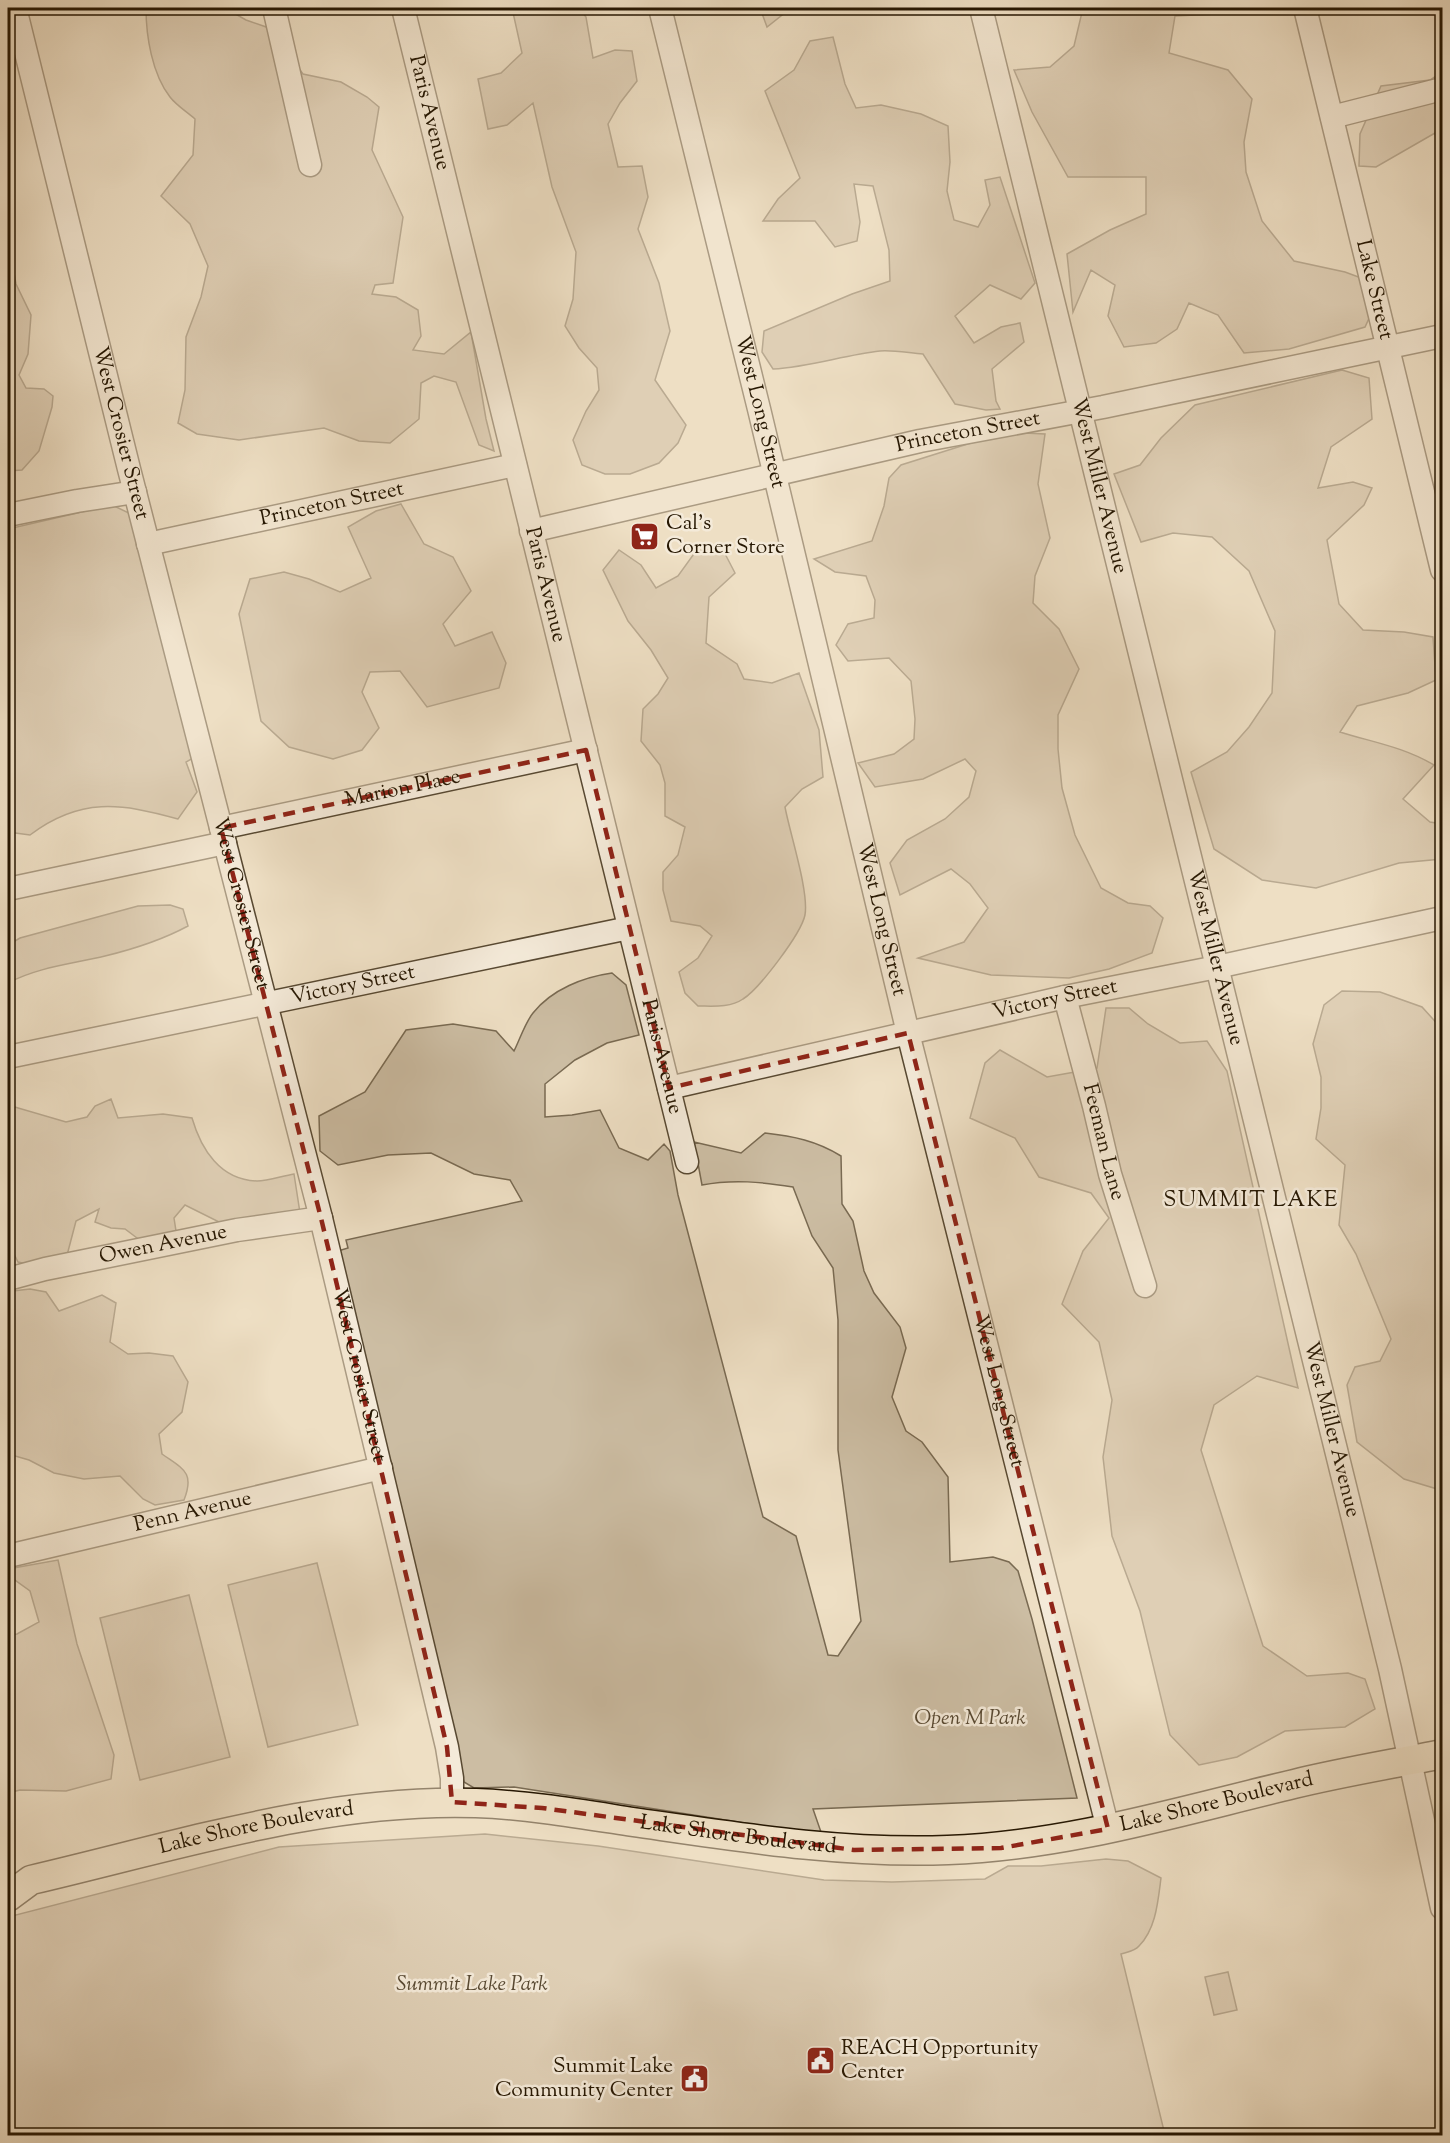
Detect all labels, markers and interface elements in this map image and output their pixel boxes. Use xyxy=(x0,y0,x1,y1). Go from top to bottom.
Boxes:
street label: Paris Avenue xyxy=(400,52,457,174)
street label: Lake Street xyxy=(1347,237,1400,343)
street label: West Long Street xyxy=(726,332,792,491)
street label: West Crosier Street xyxy=(84,343,156,523)
street label: West Miller Avenue xyxy=(1063,395,1135,577)
street label: Princeton Street xyxy=(893,404,1043,461)
street label: Princeton Street xyxy=(257,474,407,535)
place label: Cal’s Corner Store xyxy=(666,509,785,563)
supermarket icon: Cal’s Corner Store xyxy=(629,520,661,552)
street label: Paris Avenue xyxy=(516,524,574,646)
street label: Marion Place xyxy=(342,762,463,816)
street label: West Crosier Street xyxy=(204,814,277,994)
street label: West Long Street xyxy=(848,840,914,999)
street label: West Miller Avenue xyxy=(1179,867,1251,1049)
street label: Victory Street xyxy=(288,958,418,1013)
street label: Victory Street xyxy=(990,972,1120,1028)
street label: Paris Avenue xyxy=(632,996,690,1117)
street label: Feeman Lane xyxy=(1074,1080,1132,1204)
district label: SUMMIT LAKE xyxy=(1163,1185,1339,1217)
street label: Owen Avenue xyxy=(97,1217,230,1273)
street label: West Crosier Street xyxy=(323,1286,394,1465)
street label: West Long Street xyxy=(964,1312,1032,1471)
street label: West Miller Avenue xyxy=(1295,1338,1367,1521)
street label: Penn Avenue xyxy=(131,1484,255,1541)
park label: Open M Park xyxy=(914,1704,1026,1734)
street label: Lake Shore Boulevard xyxy=(1117,1765,1316,1841)
street label: Lake Shore Boulevard xyxy=(156,1794,356,1863)
street label: Lake Shore Boulevard xyxy=(638,1808,838,1862)
park label: Summit Lake Park xyxy=(396,1970,548,2000)
place label: REACH Opportunity Center xyxy=(841,2034,1039,2088)
public building icon: REACH Opportunity Center xyxy=(804,2045,836,2077)
place label: Summit Lake Community Center xyxy=(495,2052,673,2106)
public building icon: Summit Lake Community Center xyxy=(678,2063,710,2095)

